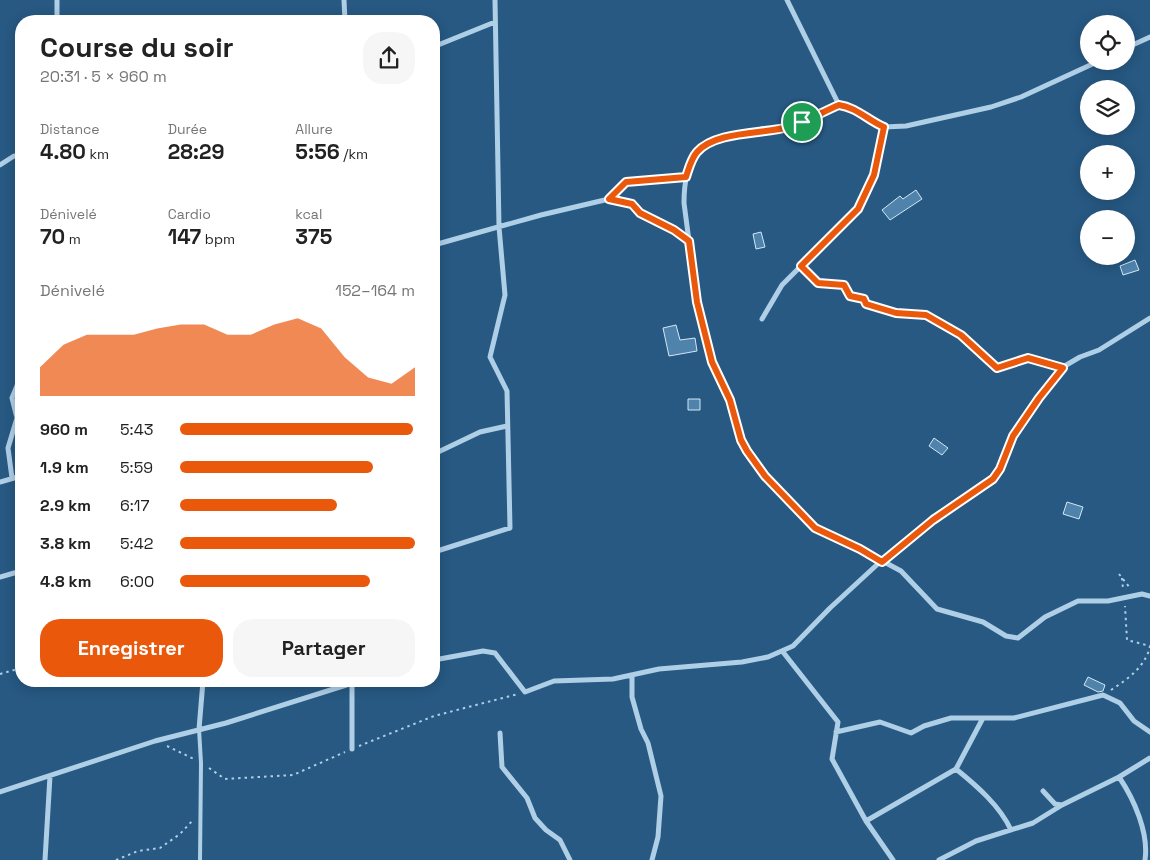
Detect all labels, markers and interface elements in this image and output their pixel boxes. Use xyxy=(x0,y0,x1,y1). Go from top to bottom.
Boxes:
map controls xyxy=(1080,15,1135,265)
button: locate xyxy=(1080,15,1135,70)
text: Course du soir xyxy=(40,29,234,65)
button: share xyxy=(363,32,415,84)
text: 20:31 · 5 × 960 m xyxy=(40,66,167,87)
button: layers xyxy=(1080,80,1135,135)
pin xyxy=(781,101,823,143)
icon: arrive xyxy=(788,108,816,136)
text: Distance xyxy=(40,120,100,138)
text: Durée xyxy=(168,120,207,138)
text: Allure xyxy=(295,120,333,138)
text: 4.80 xyxy=(40,138,86,165)
text: 28:29 xyxy=(168,138,224,165)
text: 5:56 xyxy=(295,138,340,165)
text: km xyxy=(86,145,109,163)
text: /km xyxy=(340,145,368,163)
button: + xyxy=(1080,145,1135,200)
text: Dénivelé xyxy=(40,205,97,223)
text: Cardio xyxy=(168,205,211,223)
text: kcal xyxy=(295,205,322,223)
button: − xyxy=(1080,210,1135,265)
text: 70 xyxy=(40,223,65,250)
text: 147 xyxy=(168,223,201,250)
text: 375 xyxy=(295,223,332,250)
text: m xyxy=(65,230,81,248)
text: bpm xyxy=(201,230,235,248)
text: Dénivelé xyxy=(40,280,105,301)
text: 152–164 m xyxy=(335,280,415,301)
text: 960 m xyxy=(40,419,88,440)
text: 5:43 xyxy=(120,419,153,440)
text: 1.9 km xyxy=(40,457,89,478)
text: 5:59 xyxy=(120,457,153,478)
text: 2.9 km xyxy=(40,495,91,516)
text: 6:17 xyxy=(120,495,150,516)
text: 3.8 km xyxy=(40,533,91,554)
text: 5:42 xyxy=(120,533,153,554)
text: 4.8 km xyxy=(40,571,91,592)
text: 6:00 xyxy=(120,571,154,592)
button: Enregistrer xyxy=(40,619,223,677)
button: Partager xyxy=(233,619,415,677)

